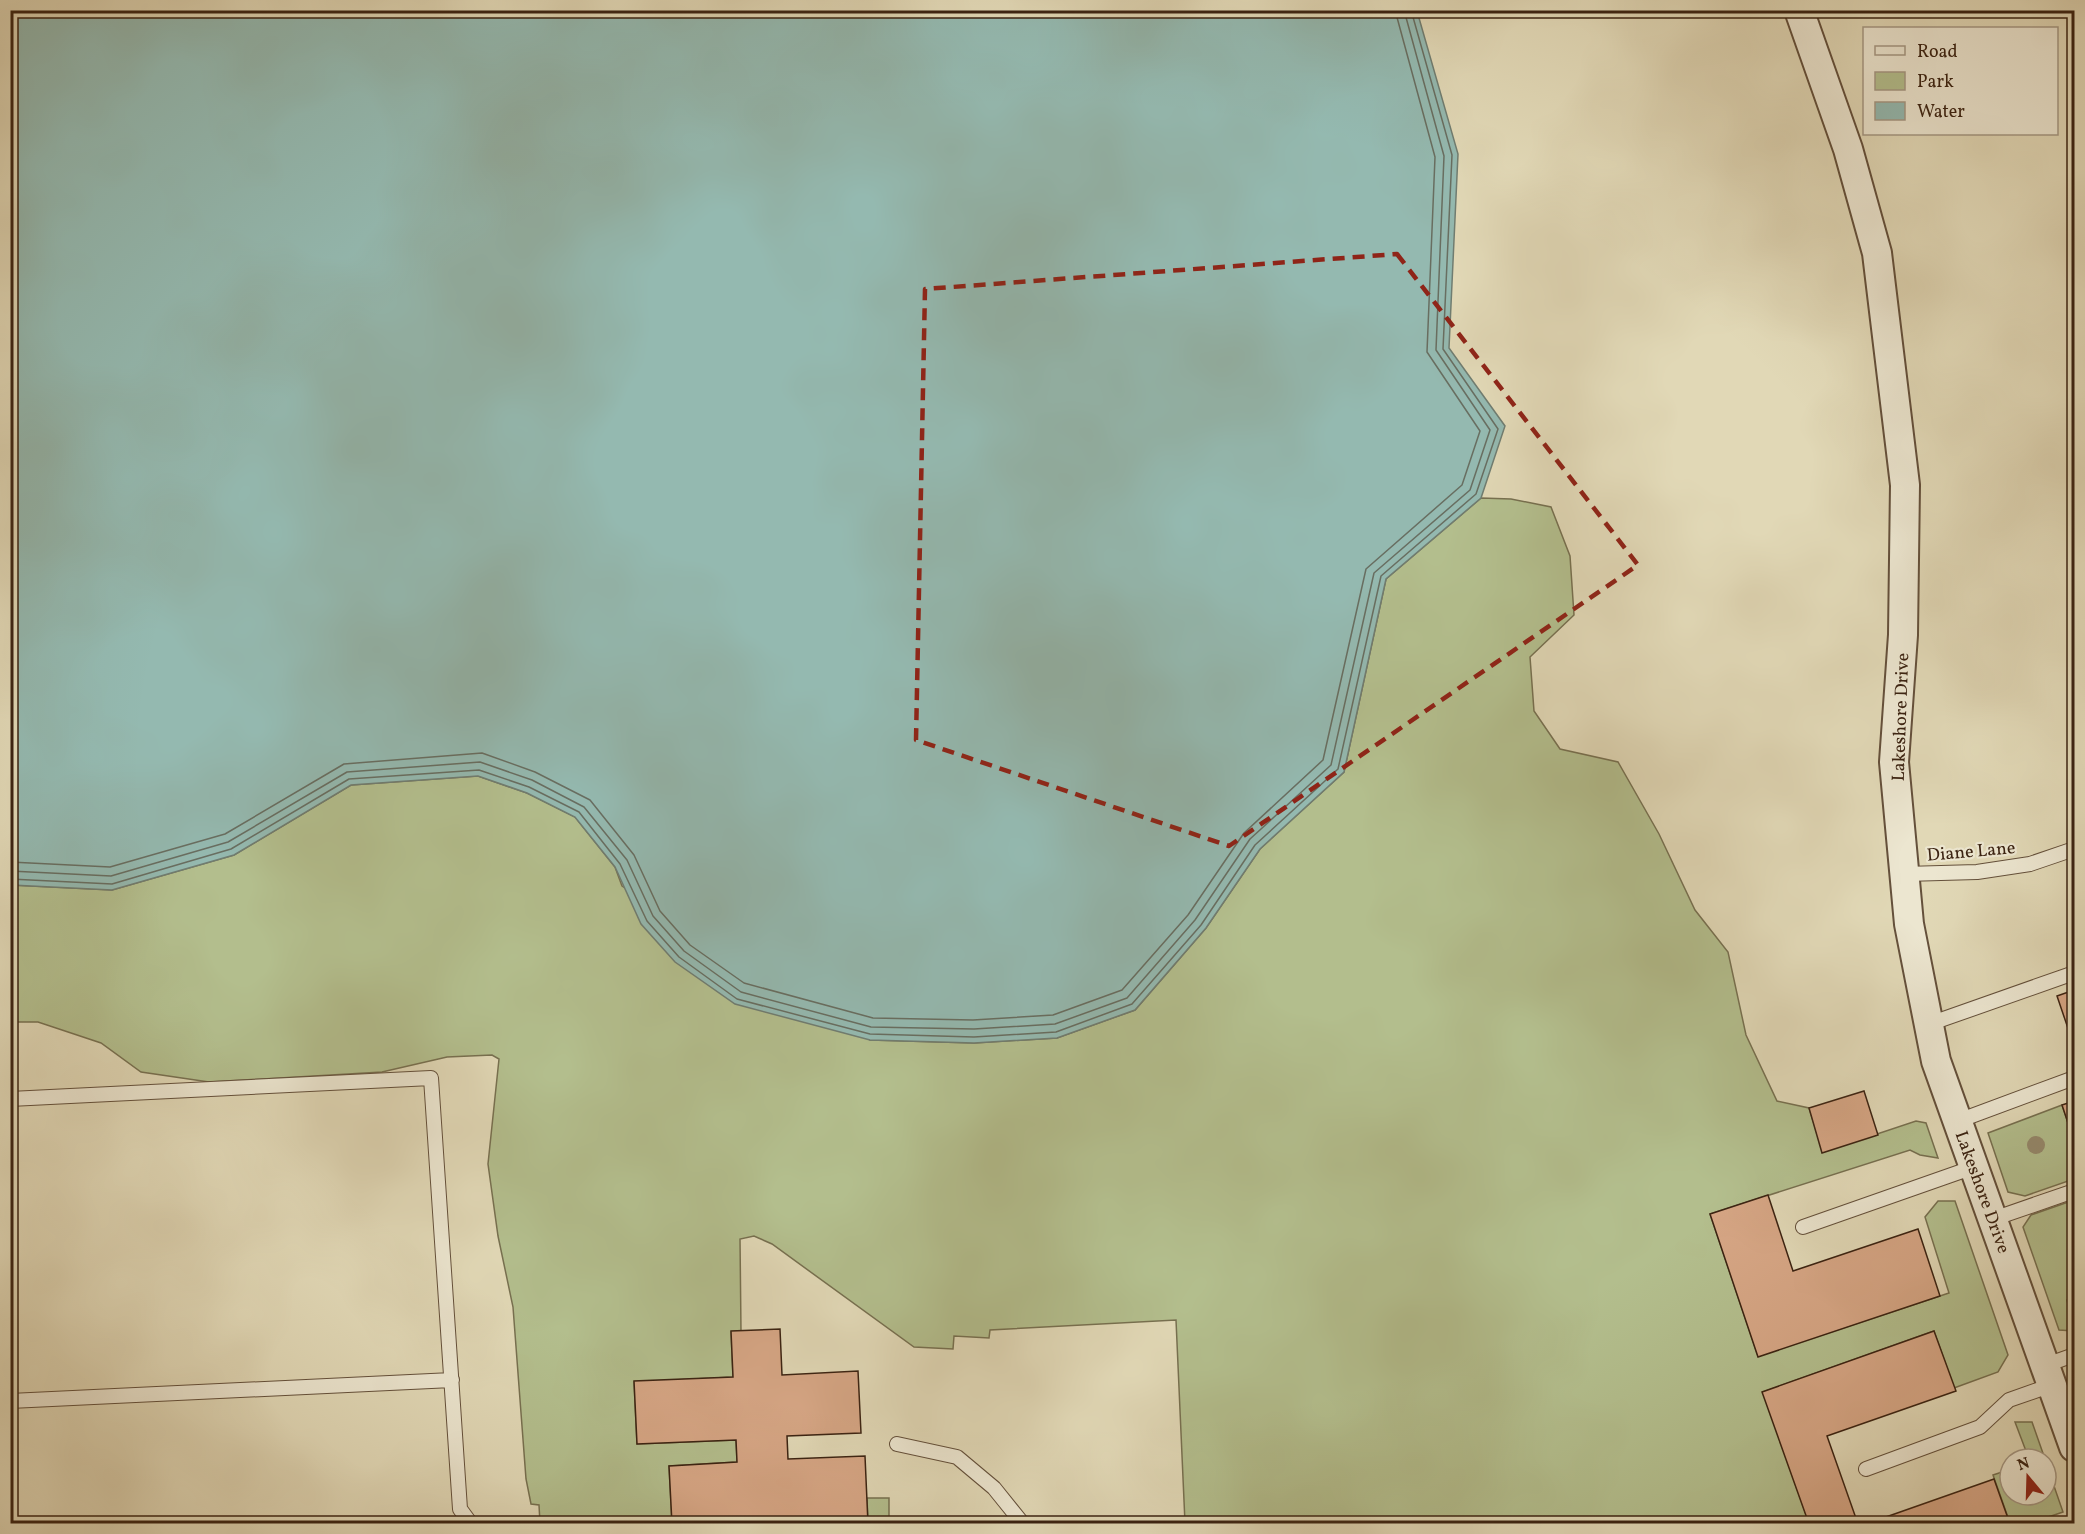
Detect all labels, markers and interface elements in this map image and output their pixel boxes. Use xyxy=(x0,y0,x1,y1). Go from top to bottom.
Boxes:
legend xyxy=(1863,27,2058,135)
text: Road xyxy=(1917,40,1958,65)
text: Park xyxy=(1917,70,1954,95)
text: Water xyxy=(1917,100,1965,125)
street label: Lakeshore Drive xyxy=(1887,652,1916,782)
street label: Diane Lane xyxy=(1926,836,2016,869)
street label: Lakeshore Drive xyxy=(1948,1128,2015,1257)
north arrow xyxy=(1998,1447,2058,1507)
text: N xyxy=(2015,1452,2033,1477)

